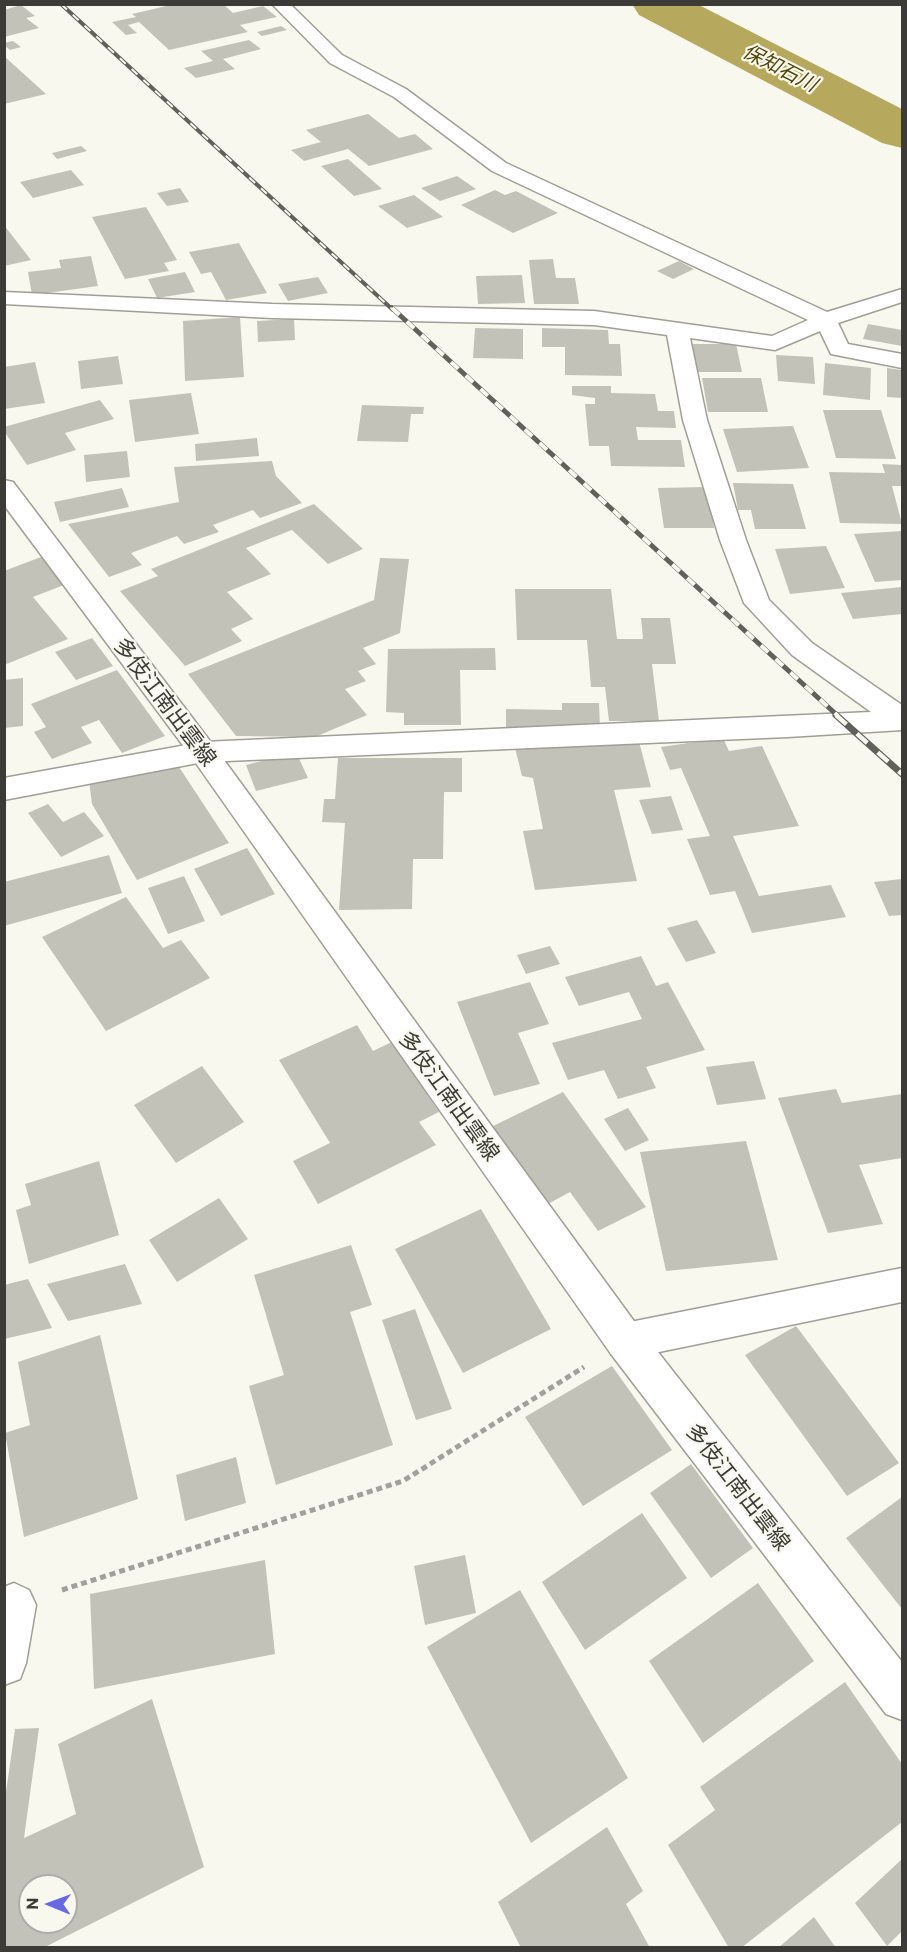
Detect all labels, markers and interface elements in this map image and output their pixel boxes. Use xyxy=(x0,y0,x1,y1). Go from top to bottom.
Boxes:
water label: 保知石川 xyxy=(739,39,821,97)
street label: 多伎江南出雲線 xyxy=(108,633,222,771)
street label: 多伎江南出雲線 xyxy=(393,1026,505,1166)
street label: 多伎江南出雲線 xyxy=(680,1418,796,1556)
north arrow xyxy=(18,1874,78,1934)
text: N xyxy=(22,1898,41,1910)

